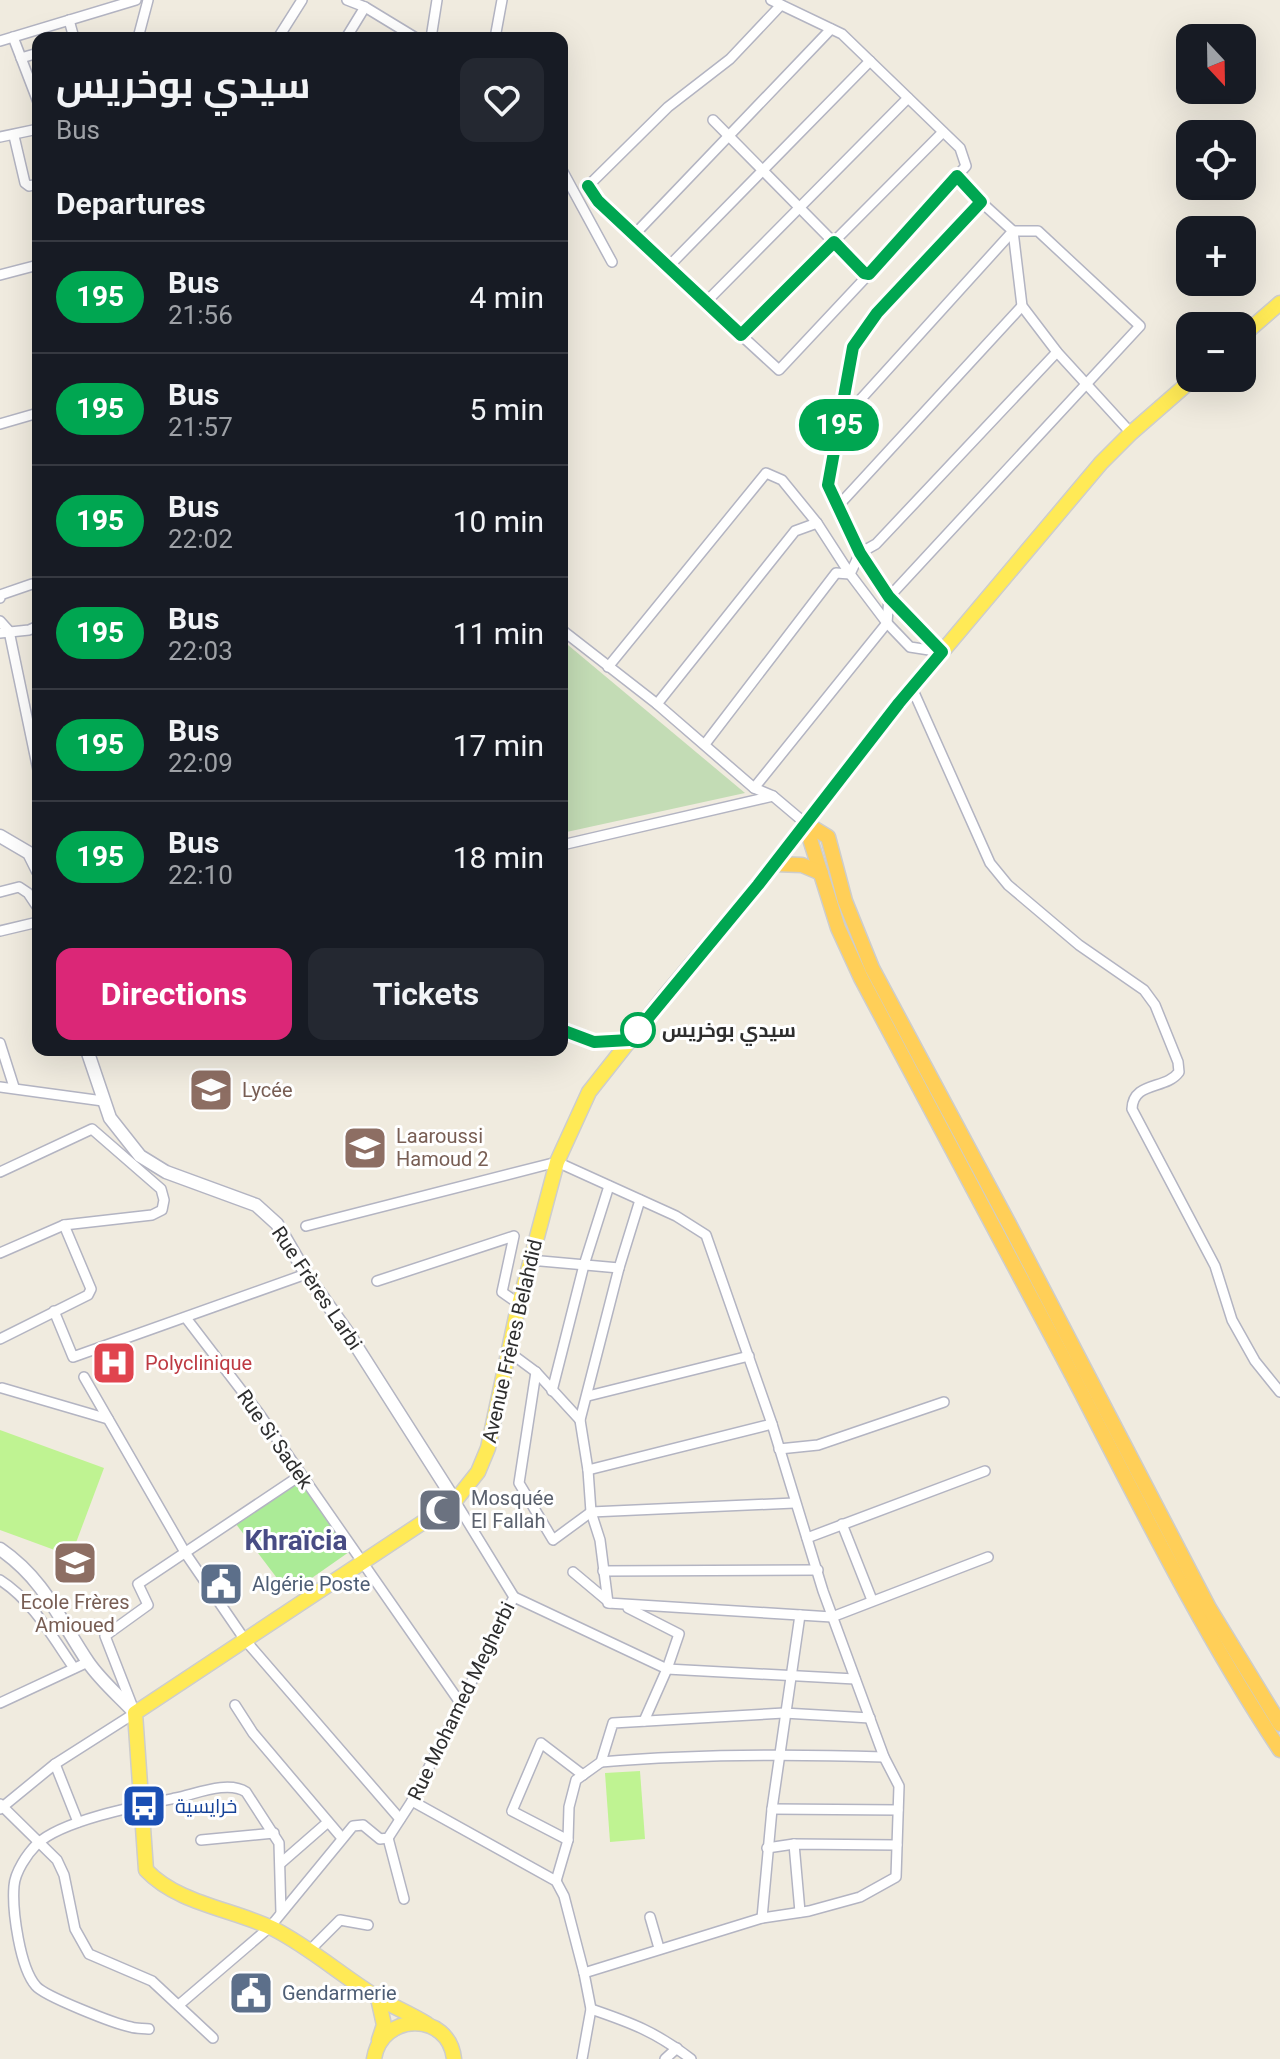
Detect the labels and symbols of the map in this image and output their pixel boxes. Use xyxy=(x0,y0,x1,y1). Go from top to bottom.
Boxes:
north arrow xyxy=(1176,24,1256,104)
line badge: 195 xyxy=(793,399,885,451)
marker: سيدي بوخريس xyxy=(621,1013,655,1047)
place label: سيدي بوخريس xyxy=(662,1018,796,1046)
school or university icon: Lycée xyxy=(187,1066,235,1114)
place label: Lycée xyxy=(242,1078,293,1102)
school or university icon: Laaroussi Hamoud 2 xyxy=(341,1124,389,1172)
place label: Laaroussi Hamoud 2 xyxy=(396,1124,489,1171)
street label: Rue Frères Larbi xyxy=(267,1222,367,1354)
street label: Avenue Frères Belahdid xyxy=(477,1237,547,1445)
hospital icon: Polyclinique xyxy=(90,1339,138,1387)
place label: Polyclinique xyxy=(145,1351,252,1375)
street label: Rue Si Sadek xyxy=(232,1385,318,1494)
mosque icon: Mosquée El Fallah xyxy=(416,1486,464,1534)
place label: Mosquée El Fallah xyxy=(471,1486,554,1533)
district label: Khraïcia xyxy=(245,1524,347,1557)
school or university icon: Ecole Frères Amioued xyxy=(51,1539,99,1587)
public building icon: Algérie Poste xyxy=(197,1560,245,1608)
place label: Algérie Poste xyxy=(252,1572,370,1596)
place label: Ecole Frères Amioued xyxy=(20,1590,130,1637)
street label: Rue Mohamed Megherbi xyxy=(402,1598,520,1804)
bus stop icon: خرايسية xyxy=(120,1782,168,1830)
place label: خرايسية xyxy=(175,1794,237,1818)
public building icon: Gendarmerie xyxy=(227,1969,275,2017)
place label: Gendarmerie xyxy=(282,1981,397,2005)

